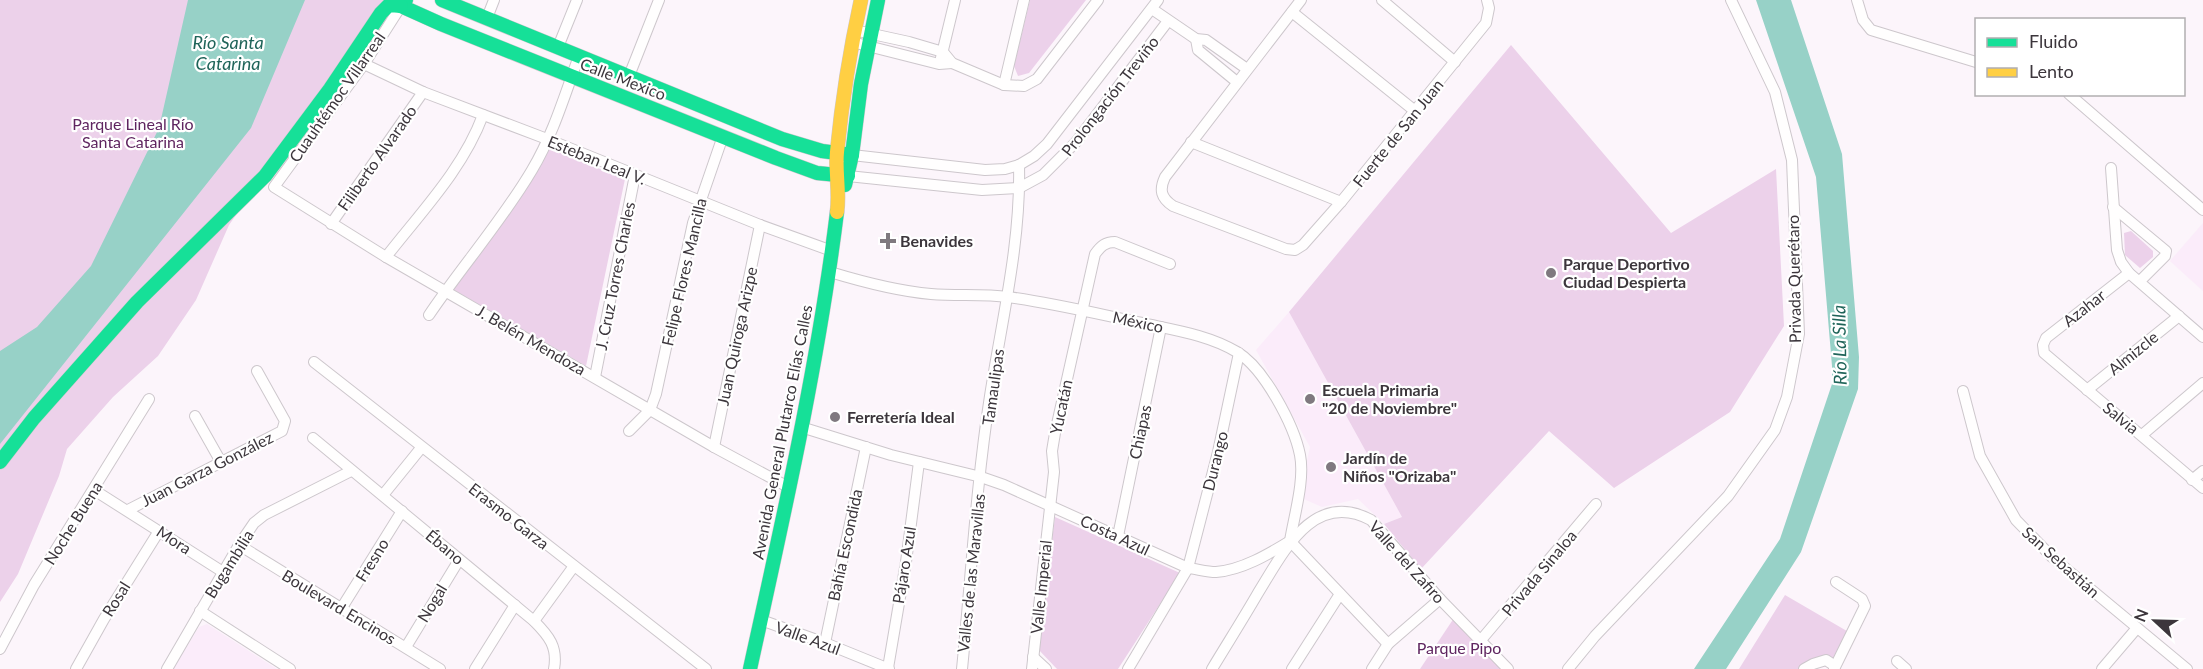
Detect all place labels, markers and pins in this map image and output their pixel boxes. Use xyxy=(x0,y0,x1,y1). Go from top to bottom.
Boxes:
place label: Benavides xyxy=(900,231,973,250)
marker: Benavides xyxy=(881,234,895,248)
place label: Parque Deportivo Ciudad Despierta xyxy=(1563,254,1690,291)
marker: Parque Deportivo Ciudad Despierta xyxy=(1544,266,1558,280)
place label: Escuela Primaria "20 de Noviembre" xyxy=(1322,380,1457,417)
marker: Escuela Primaria "20 de Noviembre" xyxy=(1303,392,1317,406)
place label: Ferretería Ideal xyxy=(847,407,955,426)
marker: Ferretería Ideal xyxy=(828,410,842,424)
place label: Jardín de Niños "Orizaba" xyxy=(1343,448,1456,485)
marker: Jardín de Niños "Orizaba" xyxy=(1324,460,1338,474)

